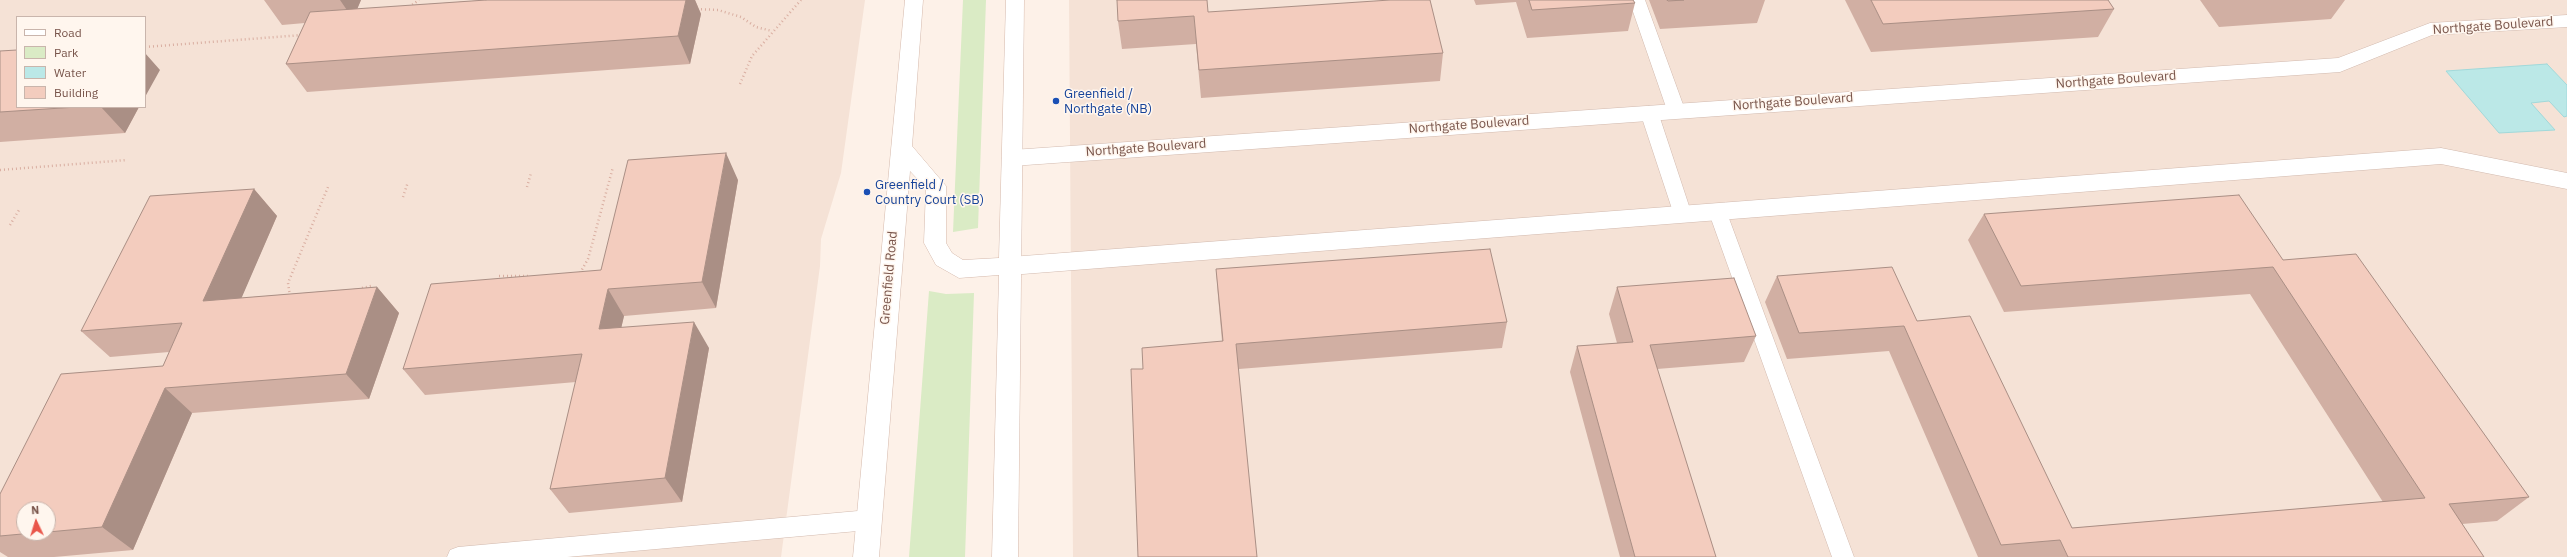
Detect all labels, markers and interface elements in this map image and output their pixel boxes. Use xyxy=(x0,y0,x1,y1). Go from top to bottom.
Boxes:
street label: Northgate Boulevard xyxy=(2432,14,2554,38)
legend xyxy=(16,16,146,108)
text: Road xyxy=(54,25,82,40)
text: Park xyxy=(54,45,78,60)
text: Water xyxy=(54,65,86,80)
street label: Northgate Boulevard xyxy=(2055,68,2177,92)
text: Building xyxy=(54,85,98,100)
place label: Greenfield / Northgate (NB) xyxy=(1064,86,1152,117)
street label: Northgate Boulevard xyxy=(1732,90,1854,114)
marker: Greenfield / Northgate (NB) xyxy=(1051,96,1061,106)
street label: Northgate Boulevard xyxy=(1408,113,1530,137)
street label: Northgate Boulevard xyxy=(1085,136,1207,160)
place label: Greenfield / Country Court (SB) xyxy=(875,177,984,208)
marker: Greenfield / Country Court (SB) xyxy=(862,187,872,197)
street label: Greenfield Road xyxy=(877,231,901,325)
north arrow xyxy=(16,501,56,541)
text: N xyxy=(31,503,40,517)

